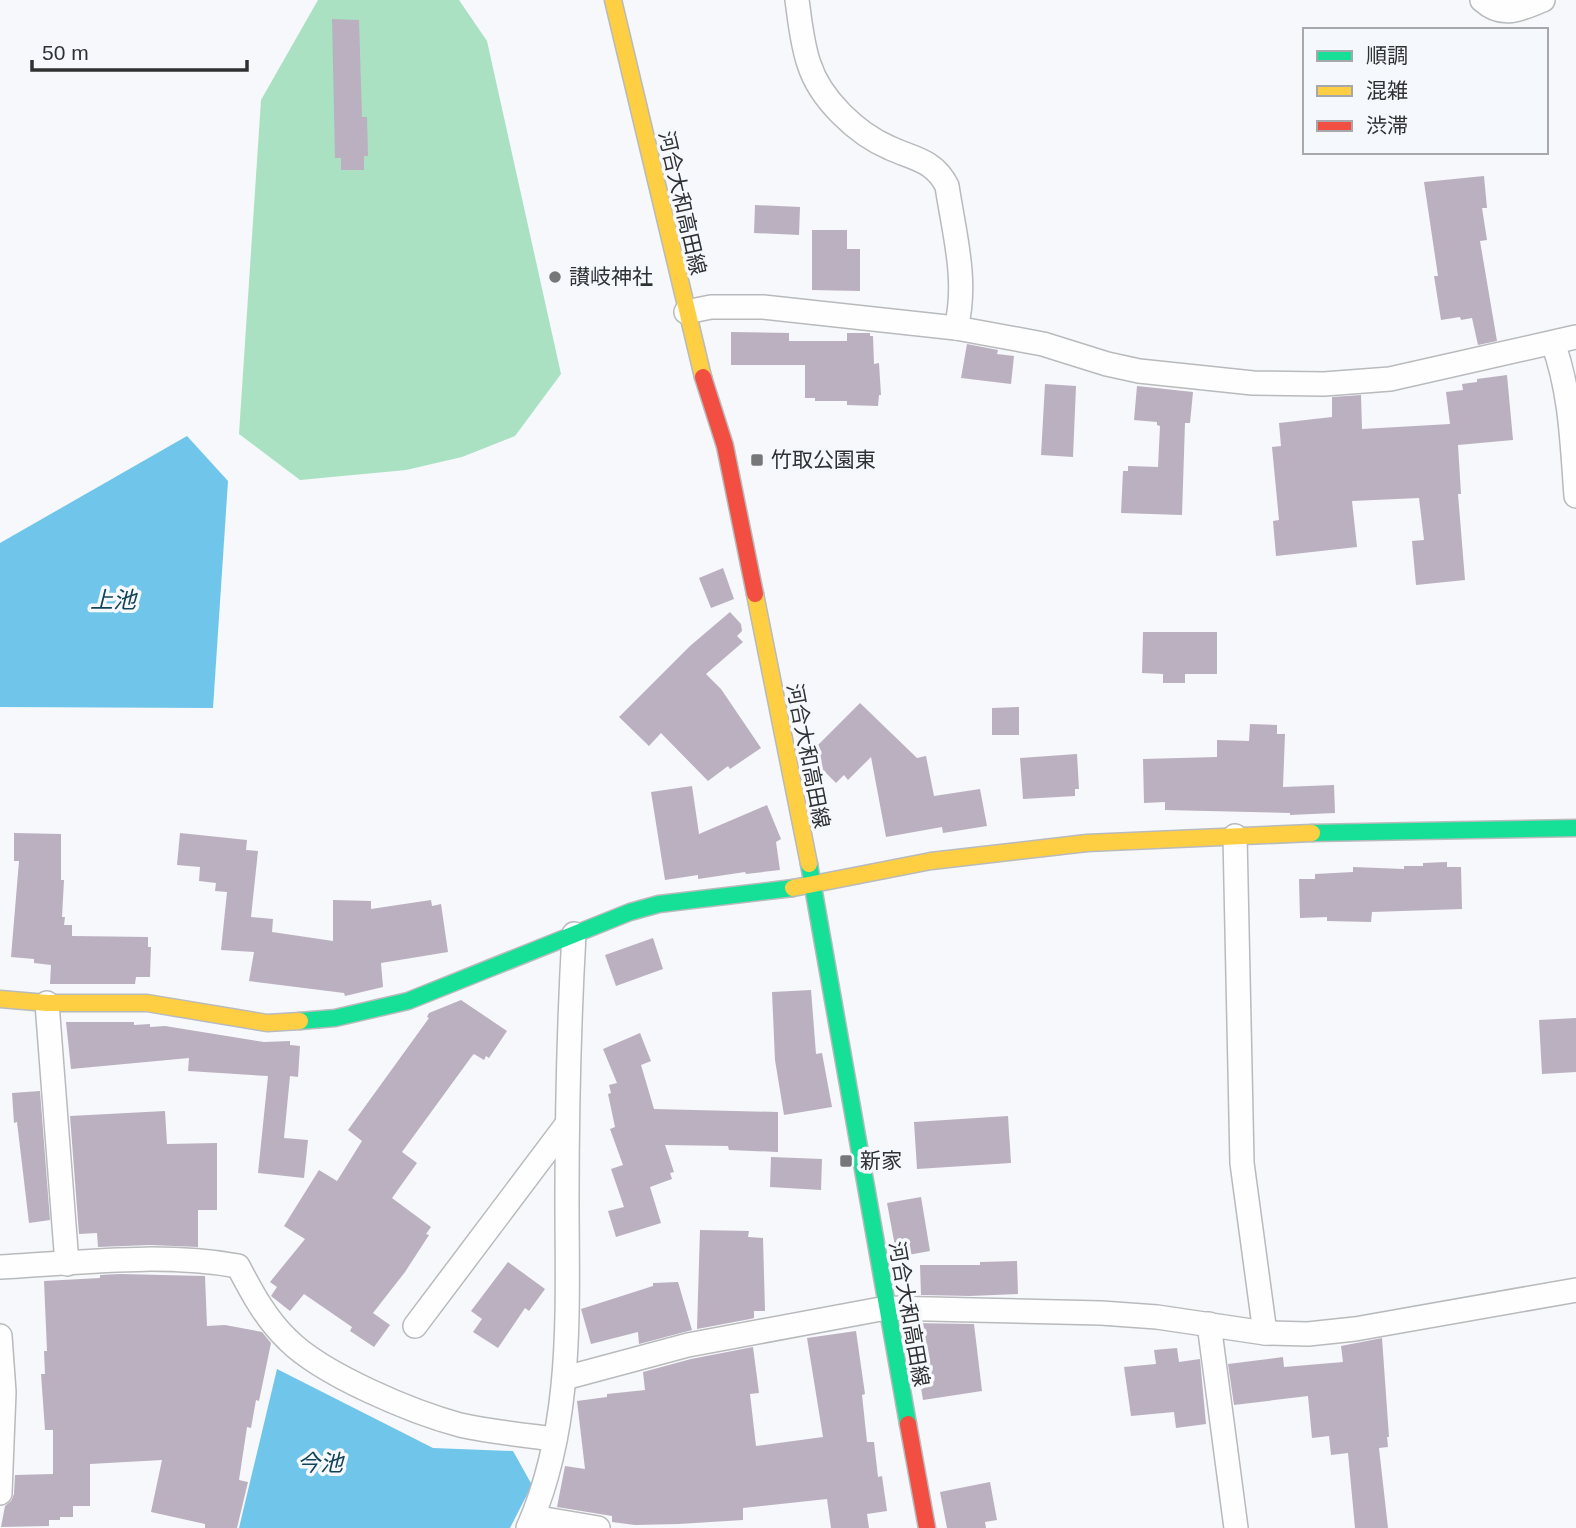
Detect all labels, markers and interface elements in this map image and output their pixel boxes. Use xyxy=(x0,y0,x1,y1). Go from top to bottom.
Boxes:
scale bar xyxy=(32,28,247,72)
legend xyxy=(1303,28,1548,154)
text: 50 m xyxy=(42,41,89,64)
text: 順調 xyxy=(1366,44,1408,67)
text: 混雑 xyxy=(1366,79,1408,102)
text: 渋滞 xyxy=(1366,114,1408,137)
street label: 河合大和高田線 xyxy=(655,129,710,277)
place label: 讃岐神社 xyxy=(569,265,653,288)
marker: 讃岐神社 xyxy=(547,269,563,285)
place label: 竹取公園東 xyxy=(771,448,876,471)
marker: 竹取公園東 xyxy=(749,452,765,468)
water label: 上池 xyxy=(90,587,138,613)
street label: 河合大和高田線 xyxy=(783,682,834,830)
place label: 新家 xyxy=(860,1149,902,1172)
marker: 新家 xyxy=(838,1153,854,1169)
street label: 河合大和高田線 xyxy=(885,1240,934,1388)
water label: 今池 xyxy=(297,1450,345,1476)

